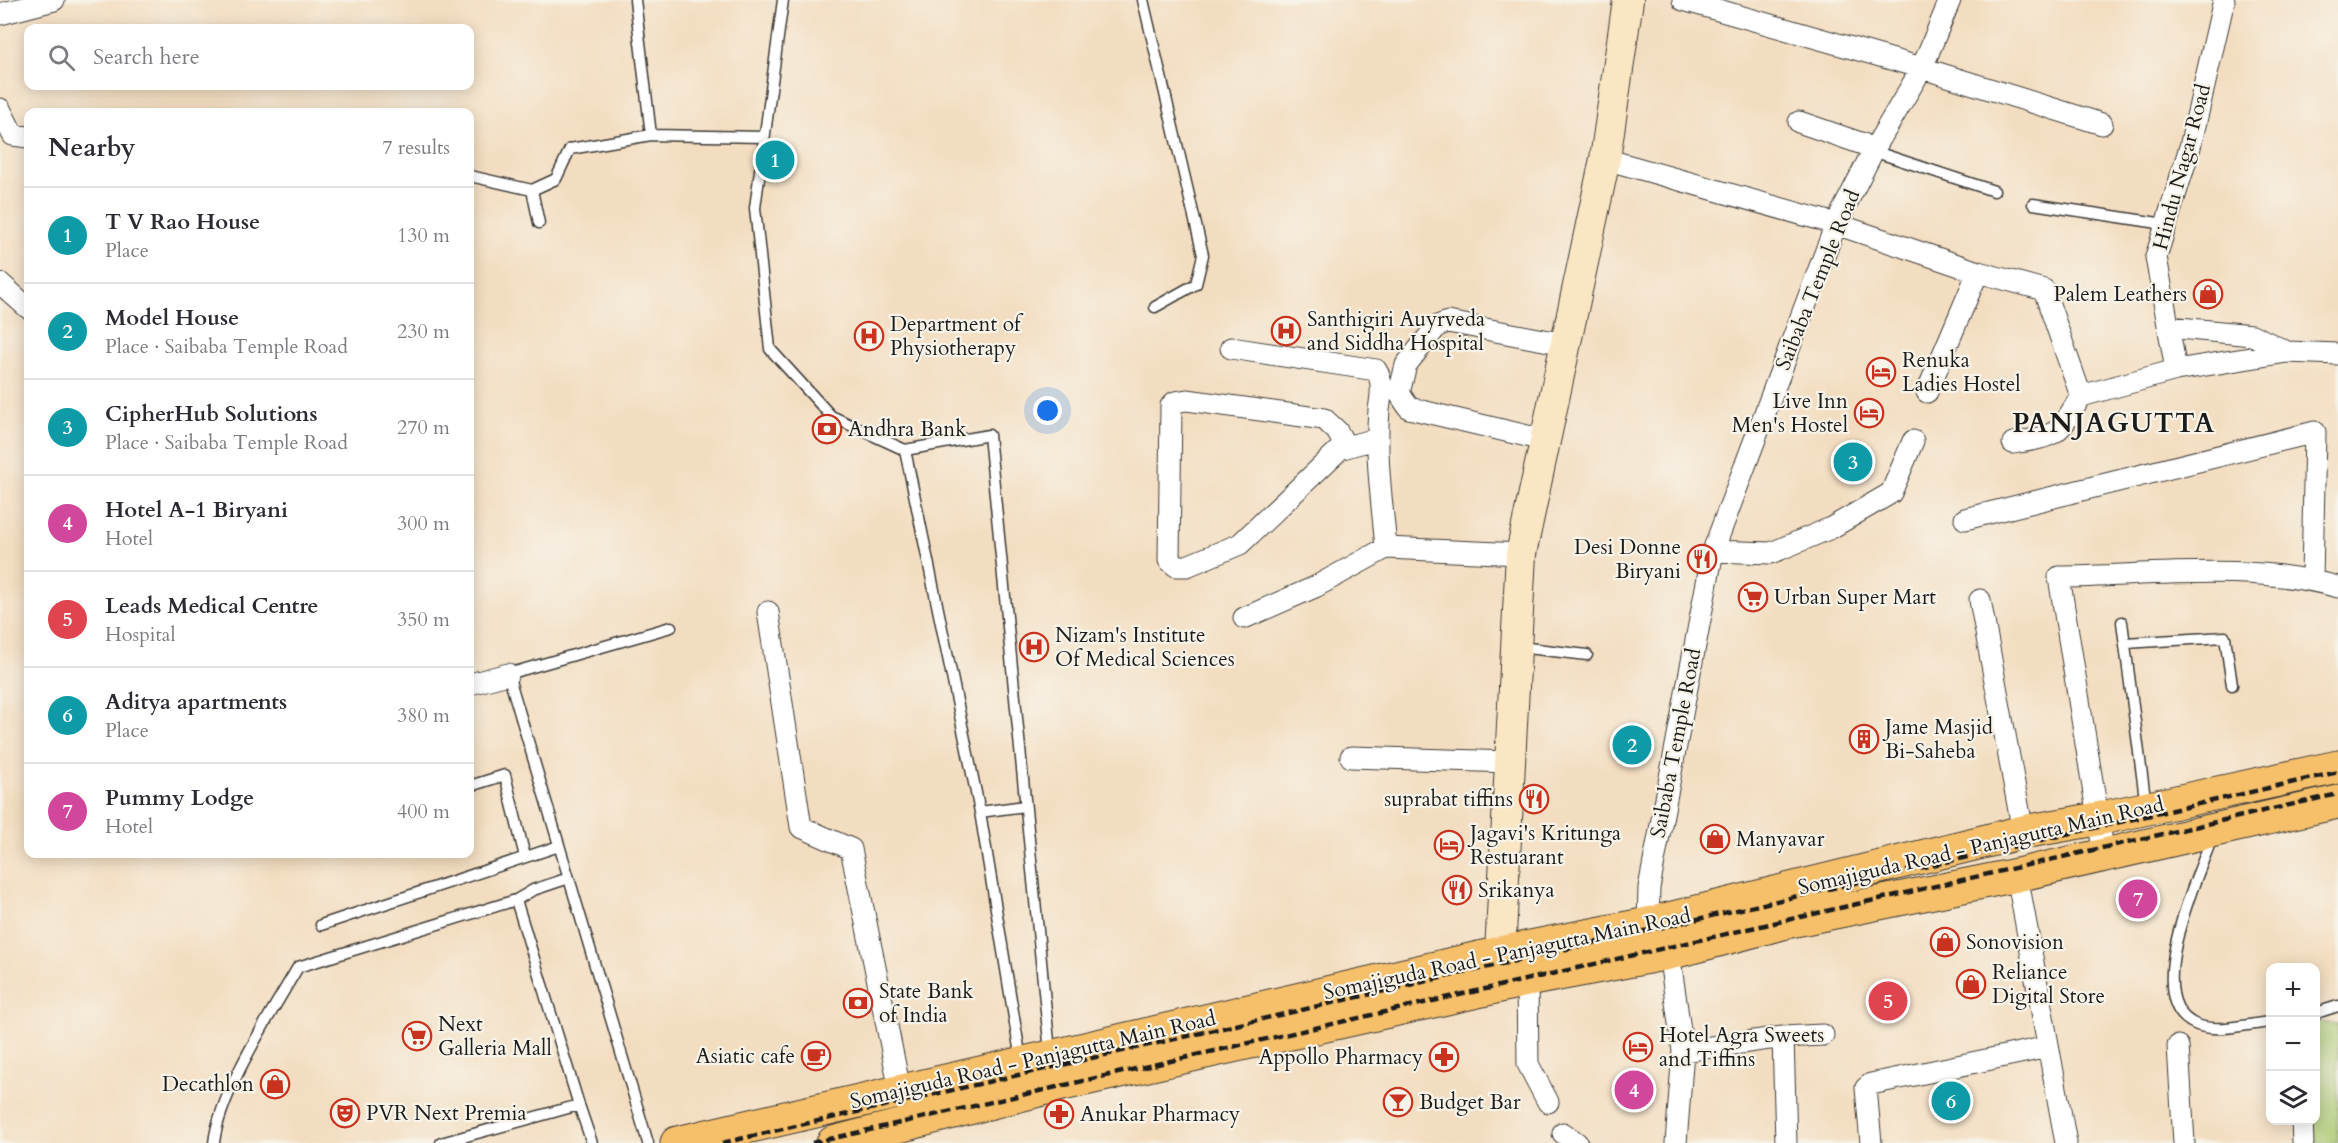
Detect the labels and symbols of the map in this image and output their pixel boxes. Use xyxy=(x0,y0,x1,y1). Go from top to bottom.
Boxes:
street label: Hindu Nagar Road xyxy=(2146,81,2218,253)
pin: 1 xyxy=(756,138,794,182)
street label: Saibaba Temple Road xyxy=(1769,185,1867,375)
shop icon: Palem Leathers xyxy=(2192,278,2224,310)
place label: Palem Leathers xyxy=(2054,280,2187,309)
place label: Santhigiri Auyrveda and Siddha Hospital xyxy=(1307,305,1485,358)
place label: Department of Physiotherapy xyxy=(890,310,1024,363)
hospital icon: Santhigiri Auyrveda and Siddha Hospital xyxy=(1270,315,1302,347)
hospital icon: Department of Physiotherapy xyxy=(853,320,885,352)
place label: Renuka Ladies Hostel xyxy=(1902,346,2021,399)
hotel icon: Renuka Ladies Hostel xyxy=(1865,356,1897,388)
place label: Live Inn Men's Hostel xyxy=(1732,387,1848,440)
your location xyxy=(1033,396,1062,425)
hotel icon: Live Inn Men's Hostel xyxy=(1853,397,1885,429)
district label: PANJAGUTTA xyxy=(2012,405,2216,442)
bank icon: Andhra Bank xyxy=(811,413,843,445)
place label: Andhra Bank xyxy=(848,415,967,444)
pin: 3 xyxy=(1834,440,1872,484)
place label: Desi Donne Biryani xyxy=(1574,533,1681,586)
restaurant icon: Desi Donne Biryani xyxy=(1686,543,1718,575)
supermarket icon: Urban Super Mart xyxy=(1737,581,1769,613)
place label: Urban Super Mart xyxy=(1774,583,1936,612)
place label: Nizam's Institute Of Medical Sciences xyxy=(1055,621,1235,674)
hospital icon: Nizam's Institute Of Medical Sciences xyxy=(1018,631,1050,663)
street label: Saibaba Temple Road xyxy=(1643,646,1709,840)
place label: Jame Masjid Bi-Saheba xyxy=(1882,713,1993,766)
pin: 2 xyxy=(1612,722,1652,768)
building icon: Jame Masjid Bi-Saheba xyxy=(1848,723,1880,755)
restaurant icon: suprabat tiffins xyxy=(1518,783,1550,815)
place label: suprabat tiffins xyxy=(1384,785,1513,814)
street label: Somajiguda Road - Panjagutta Main Road xyxy=(1795,790,2167,902)
place label: Jagavi's Kritunga Restuarant xyxy=(1467,819,1621,872)
shop icon: Manyavar xyxy=(1699,823,1731,855)
place label: Manyavar xyxy=(1736,825,1825,854)
hotel icon: Jagavi's Kritunga Restuarant xyxy=(1433,829,1465,861)
restaurant icon: Srikanya xyxy=(1441,874,1473,906)
place label: Srikanya xyxy=(1478,876,1555,905)
pin: 7 xyxy=(2118,876,2158,922)
street label: Somajiguda Road - Panjagutta Main Road xyxy=(1321,901,1693,1007)
shop icon: Sonovision xyxy=(1929,926,1961,958)
place label: Sonovision xyxy=(1966,928,2064,957)
place label: Reliance Digital Store xyxy=(1992,958,2105,1011)
shop icon: Reliance Digital Store xyxy=(1955,968,1987,1000)
place label: State Bank of India xyxy=(879,977,974,1030)
pin: 5 xyxy=(1868,978,1908,1024)
bank icon: State Bank of India xyxy=(842,987,874,1019)
street label: Somajiguda Road - Panjagutta Main Road xyxy=(847,1004,1219,1116)
place label: Next Galleria Mall xyxy=(438,1010,552,1063)
supermarket icon: Next Galleria Mall xyxy=(401,1020,433,1052)
place label: Hotel Agra Sweets and Tiffins xyxy=(1659,1021,1824,1074)
hotel icon: Hotel Agra Sweets and Tiffins xyxy=(1622,1031,1654,1063)
cafe icon: Asiatic cafe xyxy=(800,1040,832,1072)
pharmacy icon: Appollo Pharmacy xyxy=(1428,1041,1460,1073)
place label: Asiatic cafe xyxy=(696,1042,795,1071)
place label: Appollo Pharmacy xyxy=(1258,1043,1423,1072)
shop icon: Decathlon xyxy=(259,1068,291,1100)
pin: 4 xyxy=(1614,1068,1654,1112)
place label: Decathlon xyxy=(162,1070,254,1099)
pin: 6 xyxy=(1932,1078,1970,1124)
bar icon: Budget Bar xyxy=(1382,1086,1414,1118)
place label: Budget Bar xyxy=(1419,1088,1521,1117)
theatre icon: PVR Next Premia xyxy=(329,1097,361,1129)
pharmacy icon: Anukar Pharmacy xyxy=(1043,1098,1075,1130)
place label: PVR Next Premia xyxy=(366,1099,527,1128)
place label: Anukar Pharmacy xyxy=(1080,1100,1240,1129)

